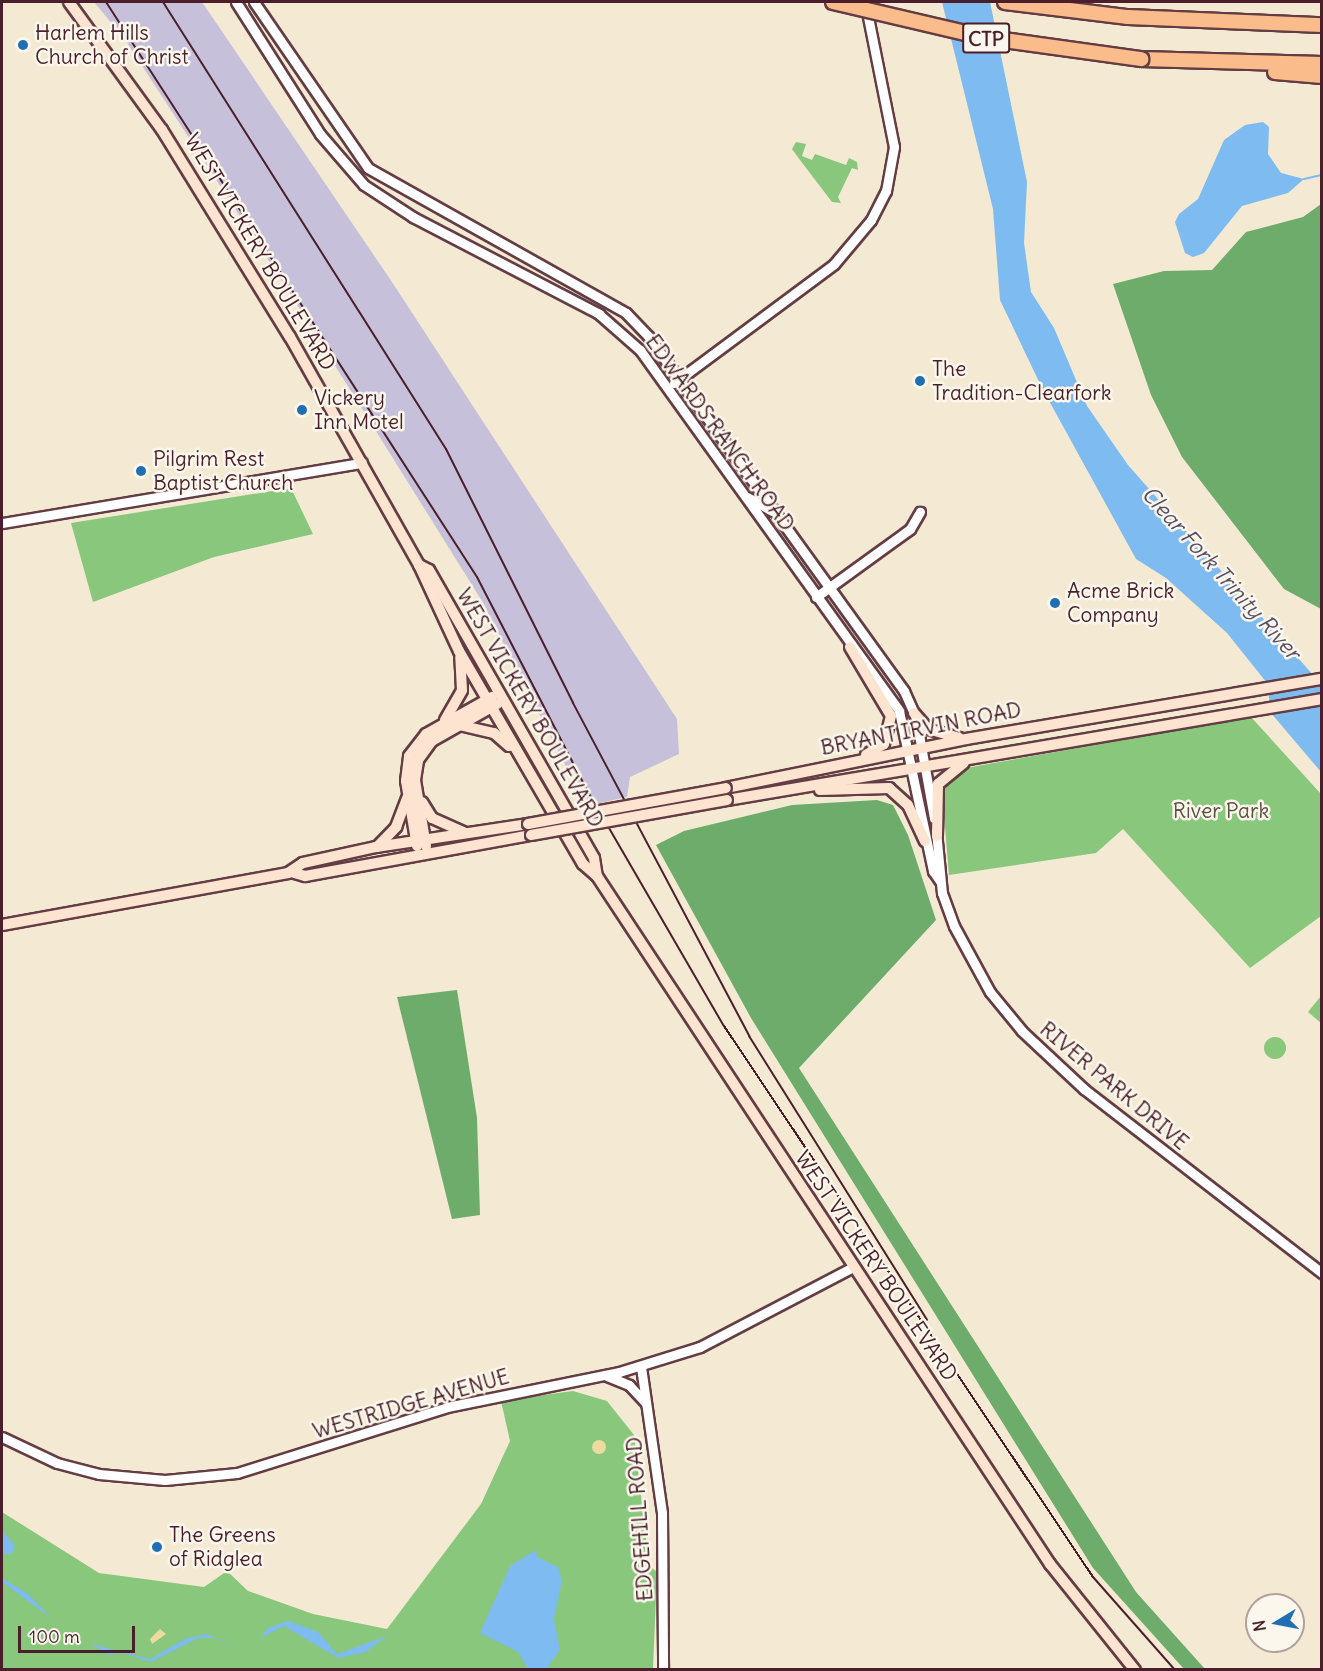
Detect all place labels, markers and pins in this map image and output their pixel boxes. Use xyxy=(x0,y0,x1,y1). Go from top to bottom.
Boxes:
place label: Harlem Hills Church of Christ xyxy=(35,20,189,70)
marker: Harlem Hills Church of Christ xyxy=(16,38,30,52)
place label: The Tradition-Clearfork xyxy=(932,356,1111,406)
marker: The Tradition-Clearfork xyxy=(913,374,927,388)
place label: Vickery Inn Motel xyxy=(314,385,404,435)
marker: Vickery Inn Motel xyxy=(295,403,309,417)
place label: Pilgrim Rest Baptist Church xyxy=(153,446,293,496)
marker: Pilgrim Rest Baptist Church xyxy=(134,464,148,478)
place label: Acme Brick Company xyxy=(1067,578,1174,628)
marker: Acme Brick Company xyxy=(1048,596,1062,610)
place label: The Greens of Ridglea xyxy=(169,1522,276,1572)
marker: The Greens of Ridglea xyxy=(150,1540,164,1554)

